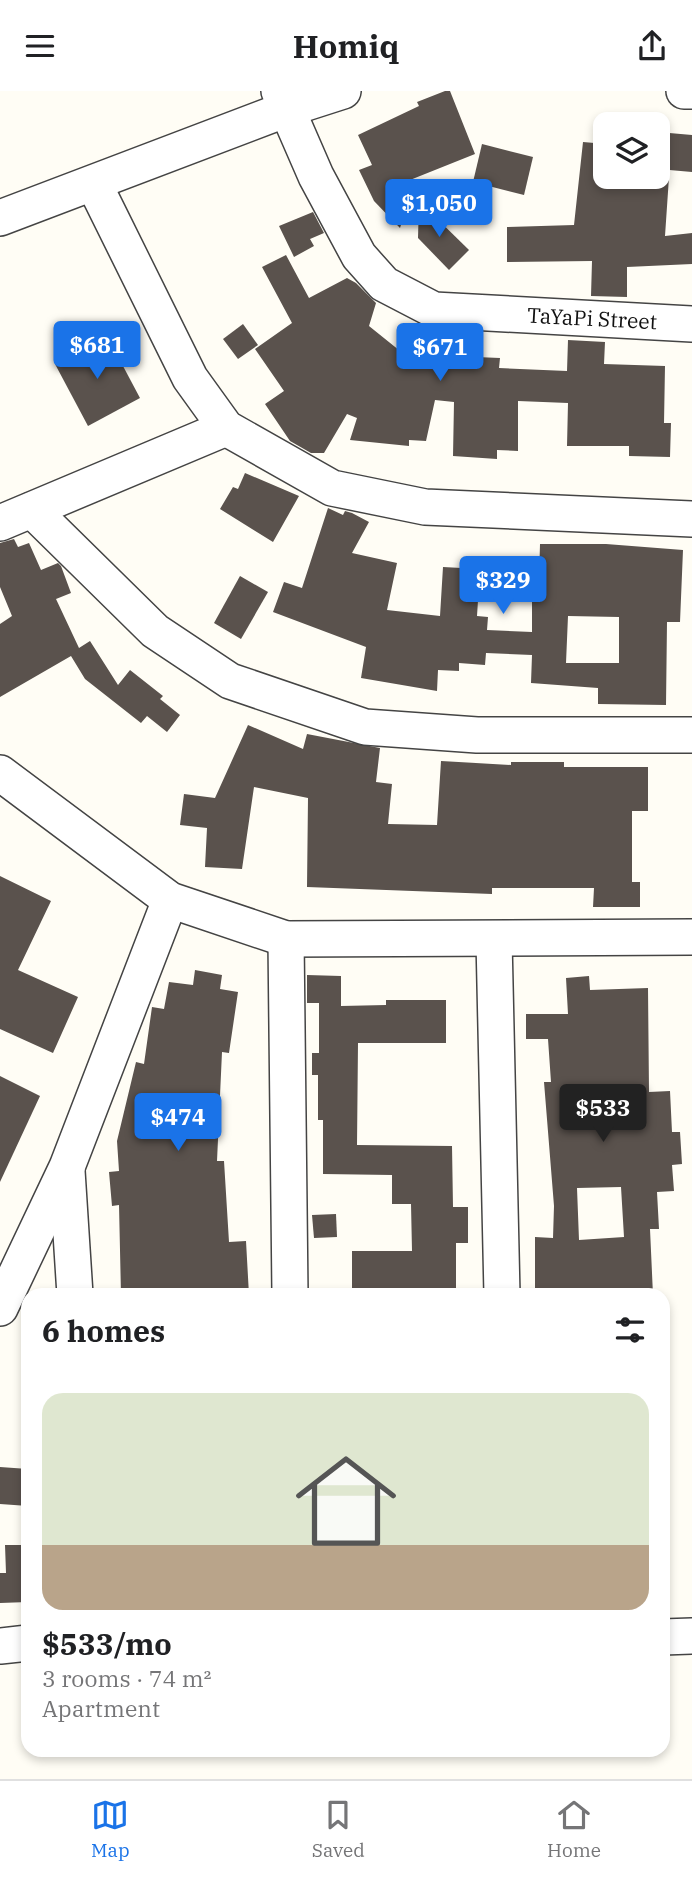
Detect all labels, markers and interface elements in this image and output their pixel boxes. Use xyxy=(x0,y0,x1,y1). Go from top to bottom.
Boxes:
text: Homiq xyxy=(293,25,399,67)
icon: menu xyxy=(21,27,59,65)
icon: share xyxy=(633,27,671,65)
map controls xyxy=(593,112,670,189)
button: layers xyxy=(593,112,670,189)
pin: $1,050 xyxy=(382,179,496,239)
text: $1,050 xyxy=(401,187,477,217)
street label: TaYaPi Street xyxy=(526,301,658,335)
pin: $681 xyxy=(56,321,138,381)
pin: $671 xyxy=(399,323,481,383)
text: $681 xyxy=(69,329,125,359)
text: $671 xyxy=(412,331,468,361)
pin: $329 xyxy=(462,557,544,616)
text: $329 xyxy=(475,564,531,594)
pin: $533 xyxy=(562,1084,644,1144)
text: $533 xyxy=(575,1092,631,1122)
pin: $474 xyxy=(137,1093,219,1153)
text: $474 xyxy=(150,1101,206,1131)
text: 6 homes xyxy=(42,1311,165,1350)
icon: filters xyxy=(611,1311,649,1349)
icon: home xyxy=(283,1438,409,1564)
text: $533/mo xyxy=(42,1624,172,1663)
text: 3 rooms · 74 m² xyxy=(42,1663,212,1693)
text: Apartment xyxy=(42,1693,160,1723)
tab: Map xyxy=(91,1796,130,1862)
tab: Saved xyxy=(312,1796,365,1862)
tab: Home xyxy=(547,1796,601,1862)

